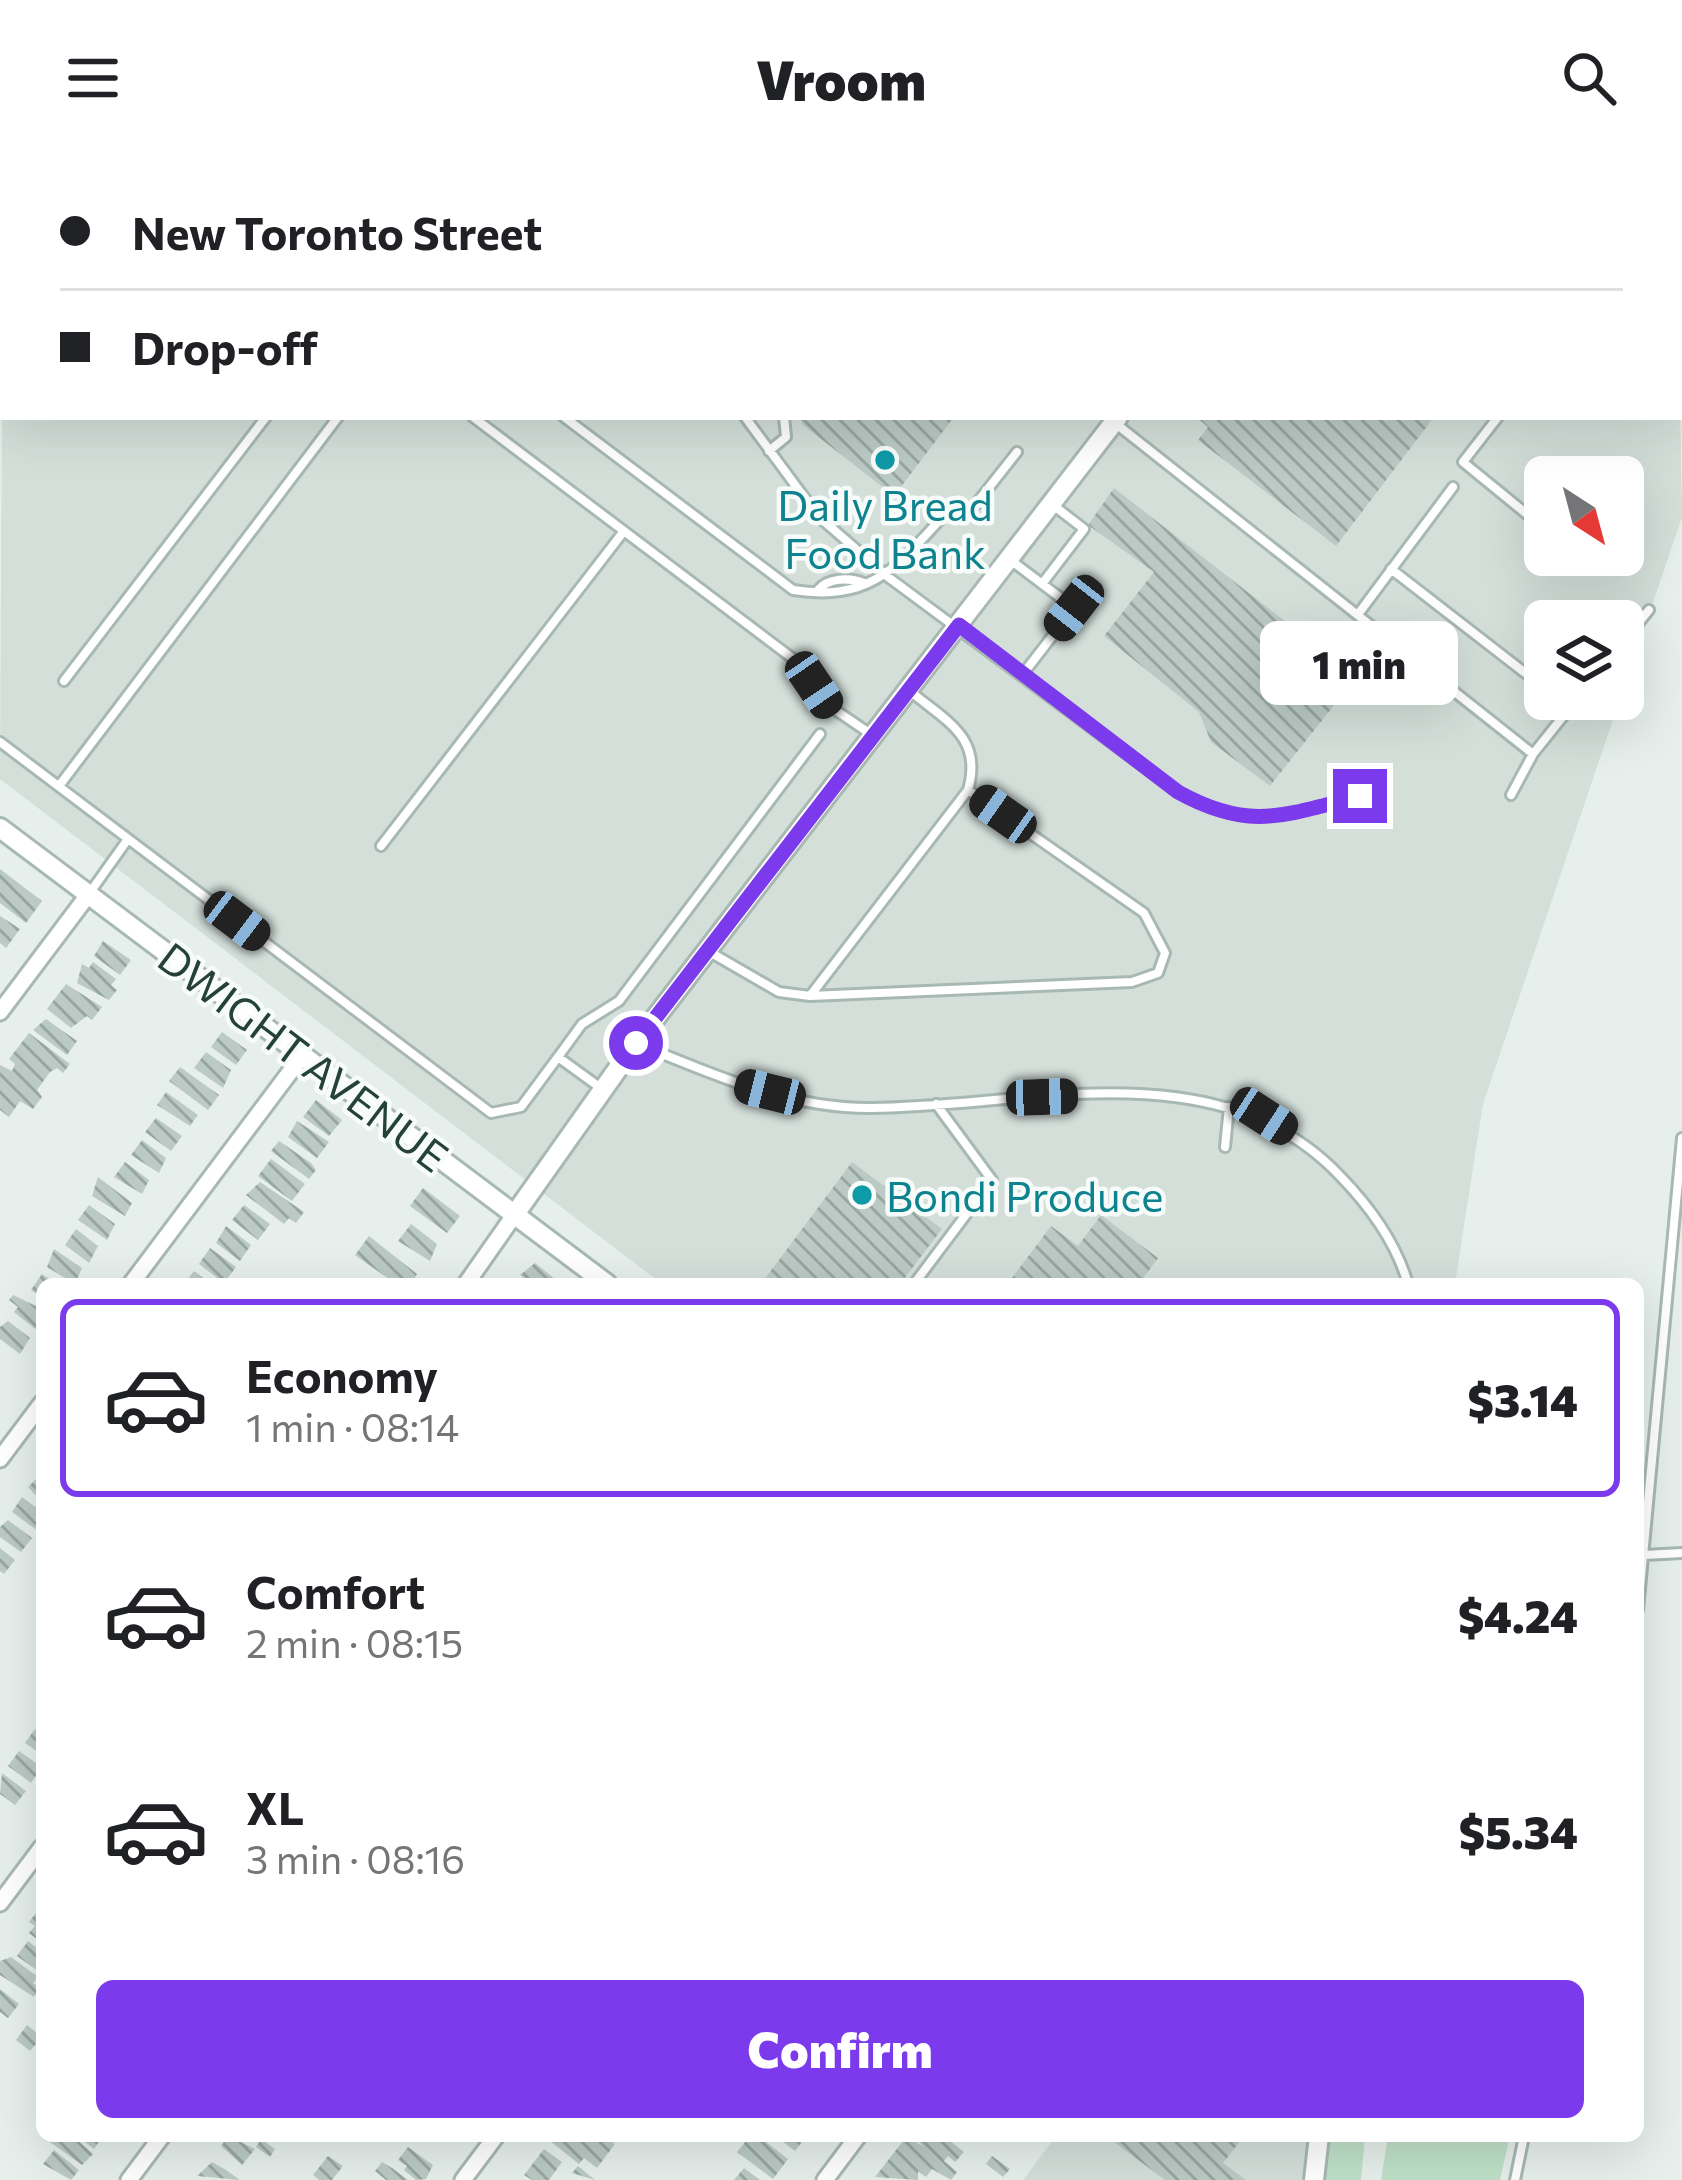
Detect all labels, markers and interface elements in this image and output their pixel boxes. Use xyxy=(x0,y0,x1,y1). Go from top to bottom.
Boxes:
icon: menu xyxy=(60,45,126,111)
text: Vroom xyxy=(756,45,926,111)
icon: search xyxy=(1556,45,1622,111)
text: New Toronto Street xyxy=(132,204,542,259)
text: Drop-off xyxy=(132,319,318,374)
marker: Daily Bread Food Bank xyxy=(872,447,898,473)
north arrow xyxy=(1524,456,1644,576)
map controls xyxy=(1524,456,1644,720)
place label: Daily Bread Food Bank xyxy=(777,478,993,578)
car xyxy=(1038,569,1110,647)
button: layers xyxy=(1524,600,1644,720)
callout: 1 min xyxy=(1261,622,1459,706)
text: 1 min xyxy=(1312,639,1406,687)
car xyxy=(779,645,849,725)
route end xyxy=(1333,769,1387,823)
car xyxy=(963,779,1043,849)
car xyxy=(197,885,277,957)
street label: DWIGHT AVENUE xyxy=(149,930,459,1182)
route start xyxy=(609,1016,663,1070)
car xyxy=(731,1066,809,1118)
car xyxy=(1005,1078,1079,1116)
car xyxy=(1224,1081,1304,1151)
place label: Bondi Produce xyxy=(886,1169,1164,1221)
marker: Bondi Produce xyxy=(849,1182,875,1208)
icon: car xyxy=(102,1344,210,1452)
text: Economy xyxy=(246,1347,438,1402)
text: $3.14 xyxy=(1468,1371,1578,1426)
text: 1 min · 08:14 xyxy=(246,1402,459,1450)
icon: car xyxy=(102,1560,210,1668)
text: Comfort xyxy=(246,1563,425,1618)
text: $4.24 xyxy=(1458,1587,1578,1642)
text: 2 min · 08:15 xyxy=(246,1618,463,1666)
icon: car xyxy=(102,1776,210,1884)
text: XL xyxy=(246,1779,304,1834)
text: $5.34 xyxy=(1459,1803,1578,1858)
text: 3 min · 08:16 xyxy=(246,1834,465,1882)
button: Confirm xyxy=(96,1980,1584,2118)

